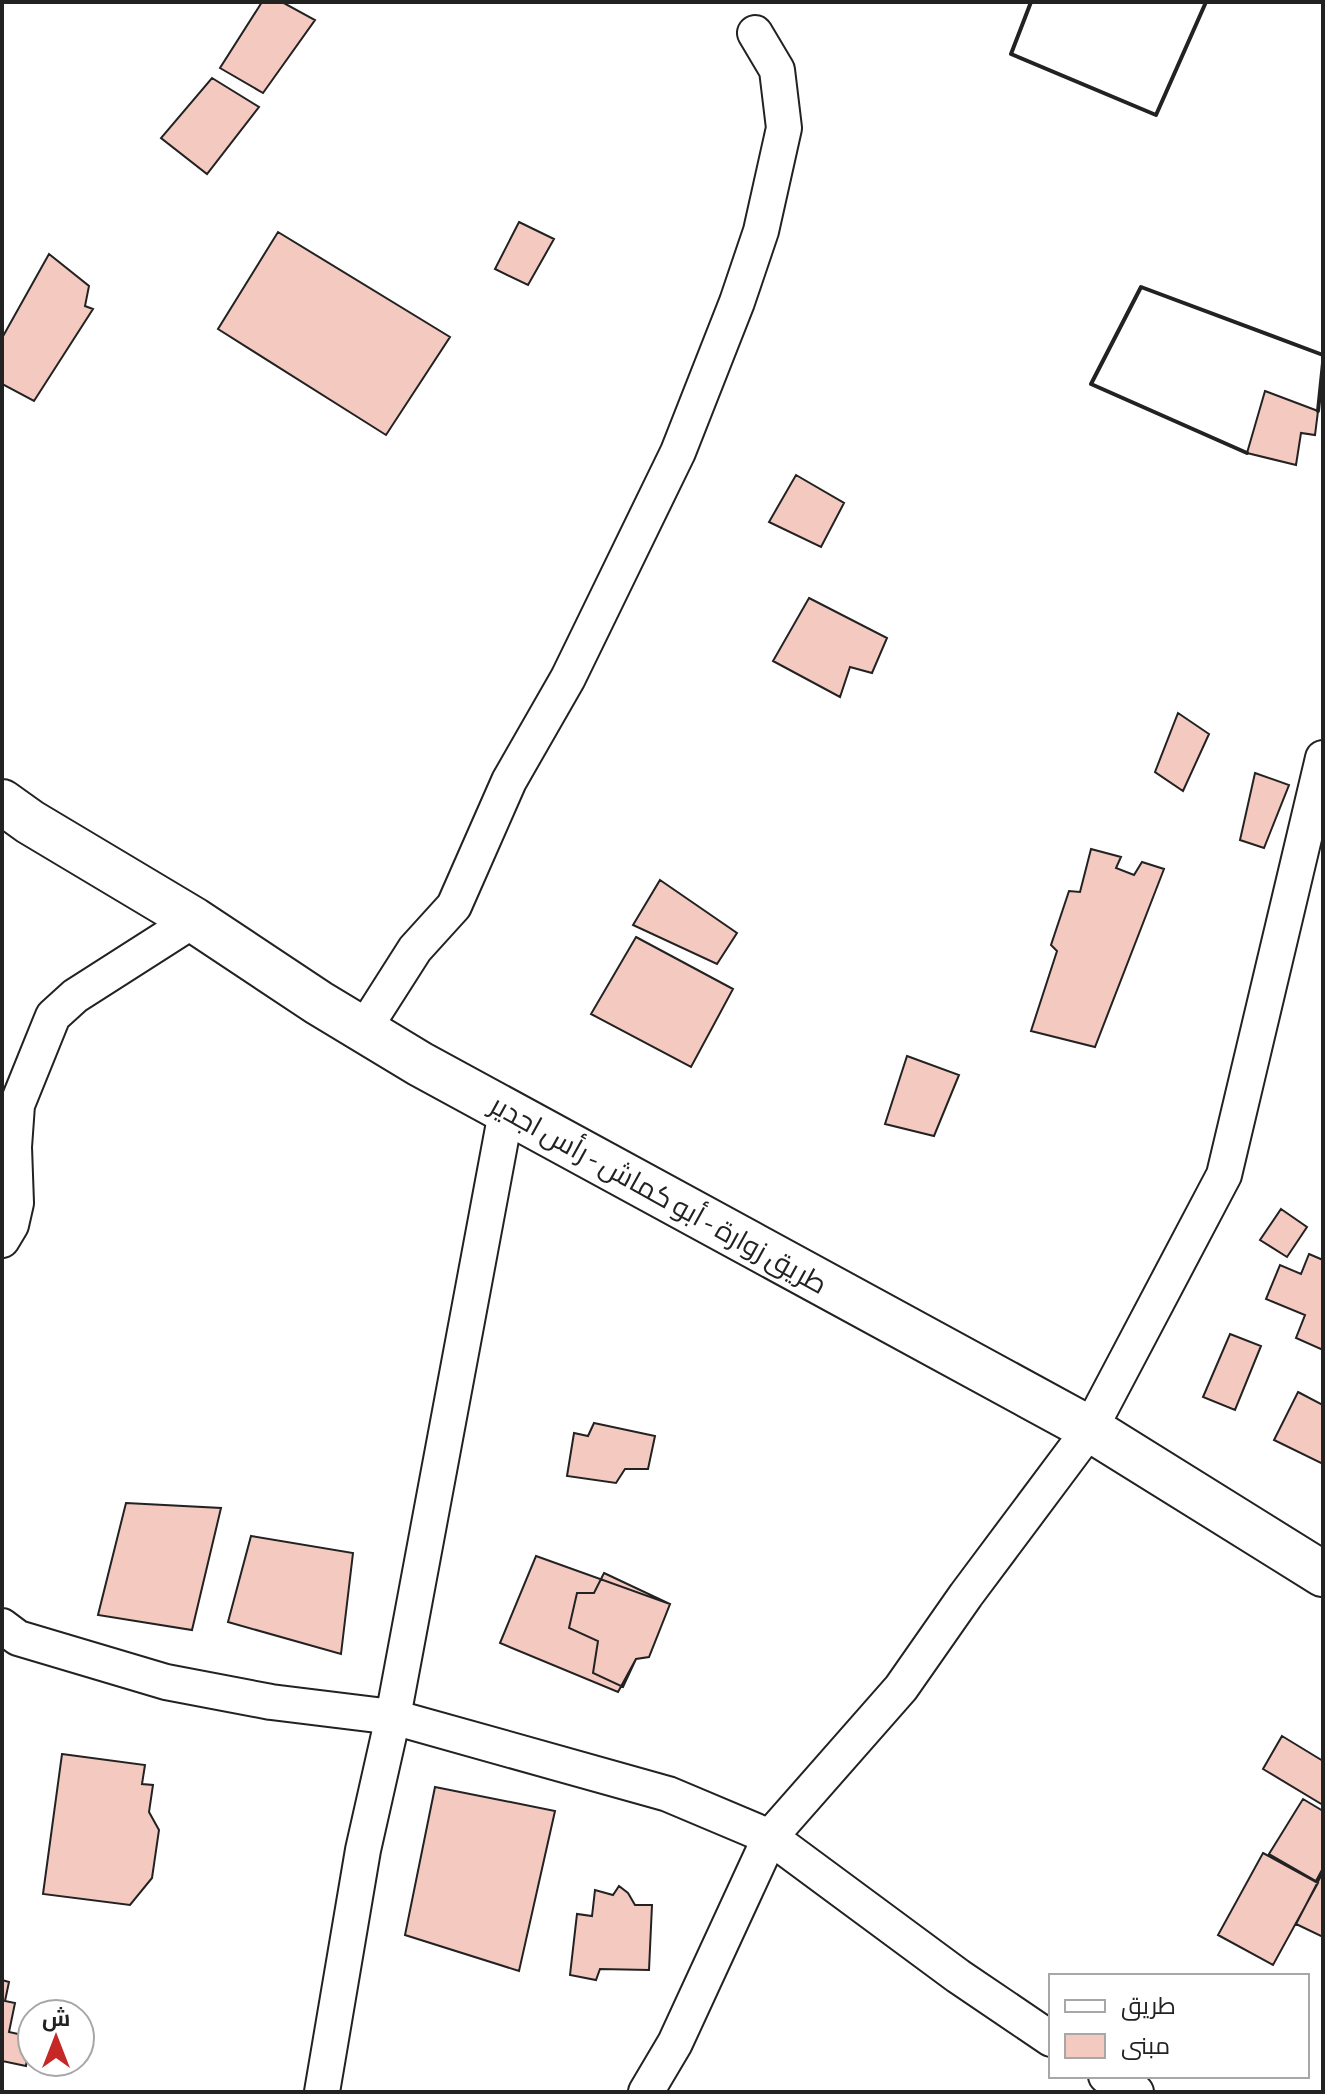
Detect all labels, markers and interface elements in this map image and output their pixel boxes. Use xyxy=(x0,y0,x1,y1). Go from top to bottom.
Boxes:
street label: طريق زوارة - أبو كماش - رأس اجدير xyxy=(483,1086,833,1301)
legend xyxy=(1049,1974,1309,2078)
text: طريق xyxy=(1121,1995,1176,2021)
north arrow xyxy=(16,1998,96,2078)
text: ش xyxy=(42,2007,70,2032)
text: مبنى xyxy=(1121,2035,1170,2060)

